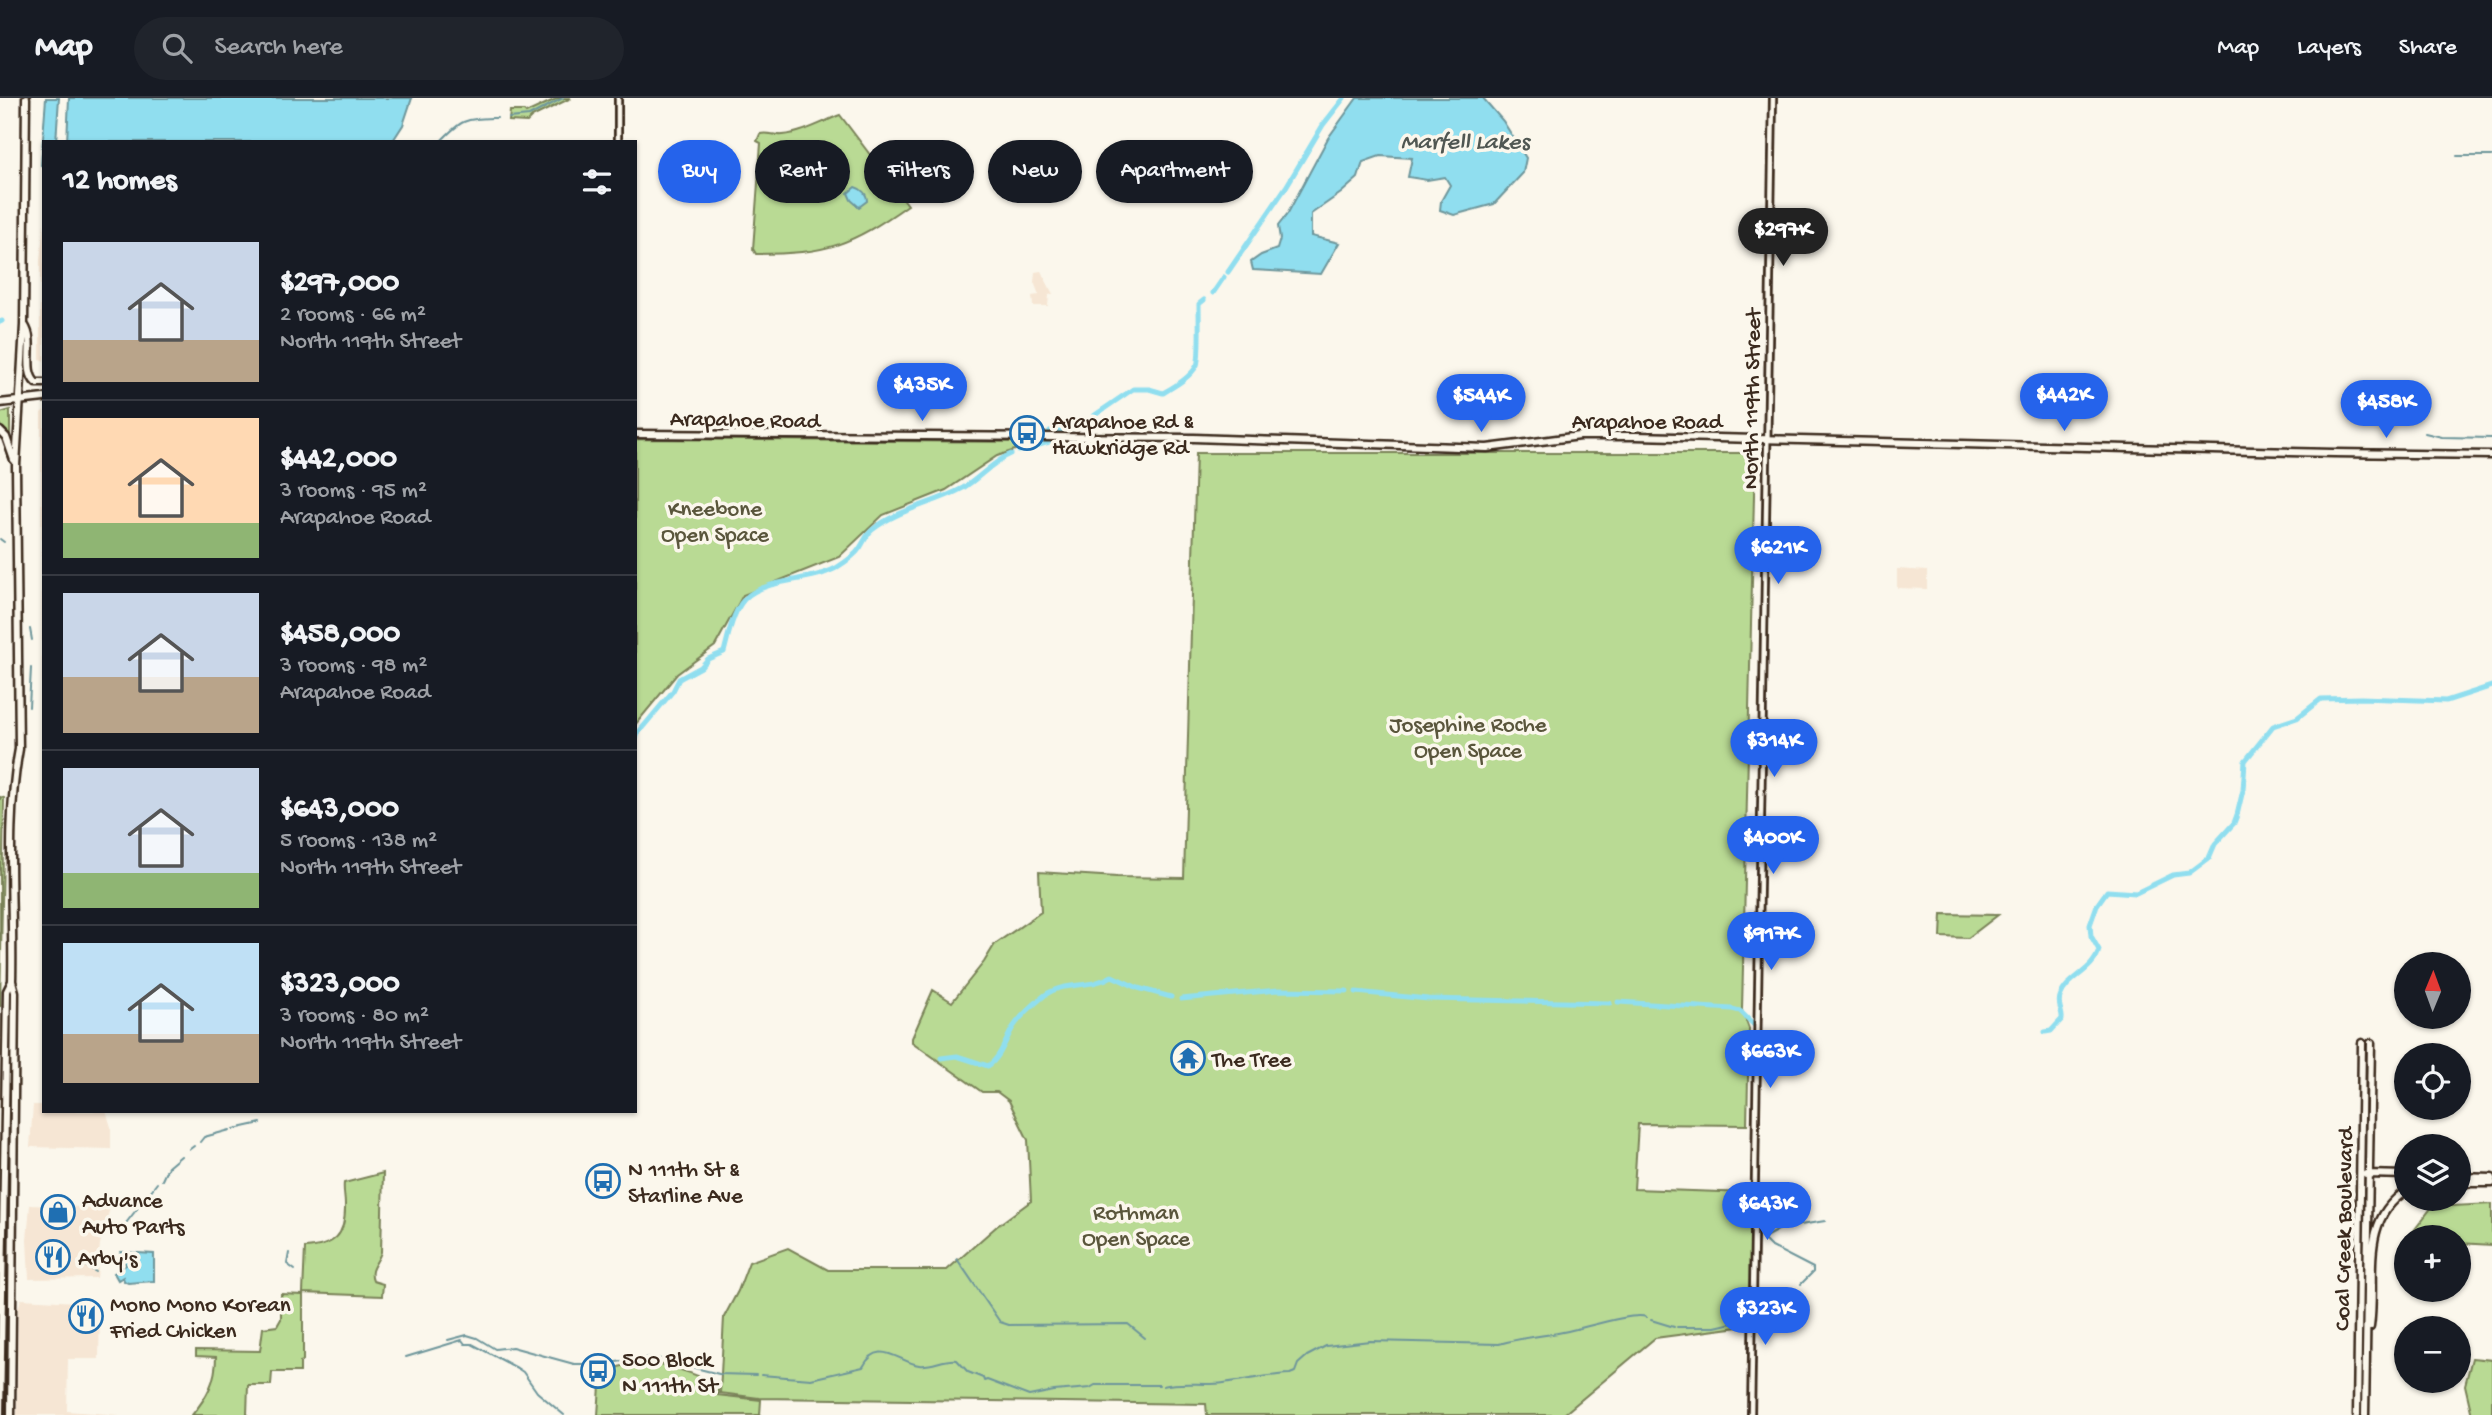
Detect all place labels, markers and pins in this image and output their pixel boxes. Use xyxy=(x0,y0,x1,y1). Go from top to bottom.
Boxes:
pin: $297K xyxy=(1734,208,1832,268)
pin: $435K xyxy=(873,364,971,423)
pin: $544K xyxy=(1432,374,1530,434)
pin: $442K xyxy=(2015,374,2113,433)
pin: $458K xyxy=(2337,380,2435,440)
place label: Arapahoe Rd & Hawkridge Rd xyxy=(1052,410,1194,463)
bus stop icon: Arapahoe Rd & Hawkridge Rd xyxy=(1008,414,1046,452)
pin: $621K xyxy=(1729,526,1827,586)
pin: $314K xyxy=(1725,720,1823,779)
pin: $400K xyxy=(1724,816,1822,876)
pin: $917K xyxy=(1722,912,1820,972)
pin: $663K xyxy=(1721,1030,1819,1090)
temple icon: The Tree xyxy=(1169,1039,1207,1077)
place label: The Tree xyxy=(1210,1048,1292,1075)
place label: N 111th St & Starline Ave xyxy=(628,1158,744,1211)
bus stop icon: N 111th St & Starline Ave xyxy=(584,1162,622,1200)
pin: $643K xyxy=(1718,1182,1816,1242)
place label: Advance Auto Parts xyxy=(82,1189,185,1242)
shop icon: Advance Auto Parts xyxy=(39,1193,77,1231)
restaurant icon: Arby's xyxy=(34,1238,72,1276)
place label: Arby's xyxy=(78,1247,138,1274)
pin: $323K xyxy=(1716,1288,1814,1347)
place label: Mono Mono Korean Fried Chicken xyxy=(109,1293,291,1346)
restaurant icon: Mono Mono Korean Fried Chicken xyxy=(67,1297,105,1335)
place label: 500 Block N 111th St xyxy=(622,1348,719,1401)
bus stop icon: 500 Block N 111th St xyxy=(579,1352,617,1390)

